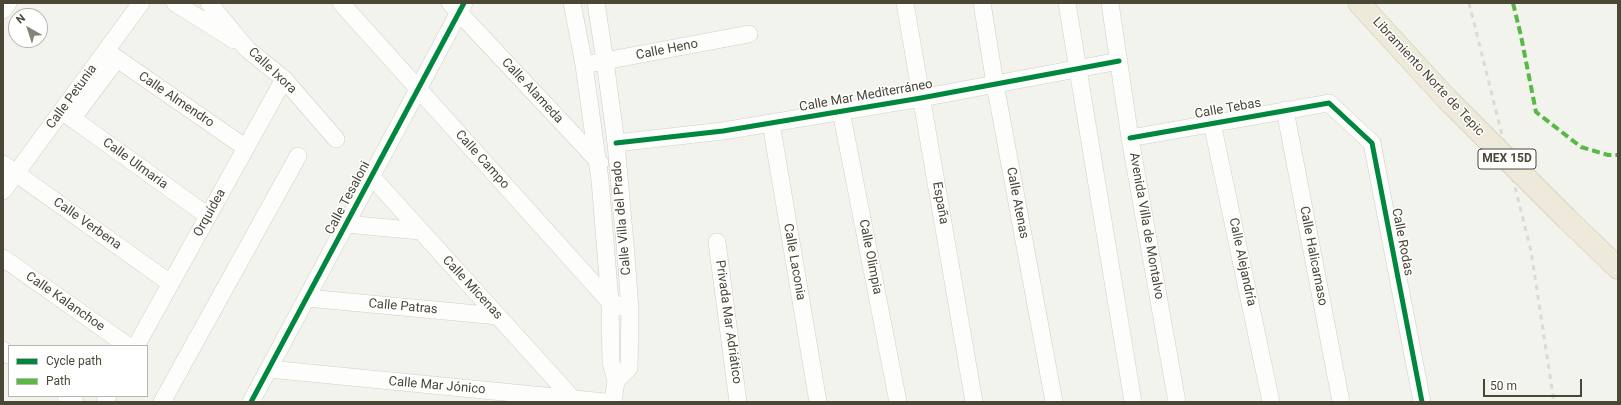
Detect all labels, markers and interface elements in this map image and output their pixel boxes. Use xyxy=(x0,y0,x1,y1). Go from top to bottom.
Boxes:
north arrow xyxy=(8,8,48,48)
text: N xyxy=(14,12,28,27)
street label: Libramiento Norte de Tepic xyxy=(1369,14,1487,140)
street label: Calle Heno xyxy=(635,36,699,64)
street label: Calle Ixora xyxy=(245,45,299,97)
street label: Calle Alameda xyxy=(498,55,566,127)
street label: Calle Petunia xyxy=(43,62,101,132)
street label: Calle Almendro xyxy=(135,69,217,131)
street label: Calle Mar Mediterráneo xyxy=(798,77,934,115)
street label: Calle Tebas xyxy=(1194,95,1262,123)
street label: Calle Campo xyxy=(452,127,512,193)
street label: Calle Ulmaria xyxy=(99,135,171,193)
road number: MEX 15D xyxy=(1478,149,1536,169)
street label: Avenida Villa de Montalvo xyxy=(1125,151,1167,301)
street label: Calle Tesaloni xyxy=(322,159,374,237)
street label: Calle Villa del Prado xyxy=(609,160,635,276)
street label: Calle Atenas xyxy=(1002,166,1032,240)
street label: España xyxy=(929,181,951,225)
street label: Orquídea xyxy=(191,186,229,240)
street label: Calle Verbena xyxy=(50,195,124,253)
street label: Calle Halicarnaso xyxy=(1296,205,1330,307)
street label: Calle Rodas xyxy=(1388,207,1416,277)
street label: Calle Alejandría xyxy=(1225,216,1259,308)
street label: Calle Olimpia xyxy=(855,218,885,296)
street label: Calle Laconia xyxy=(780,222,808,302)
street label: Calle Micenas xyxy=(439,253,505,323)
street label: Privada Mar Adriático xyxy=(712,259,744,385)
street label: Calle Kalanchoe xyxy=(22,269,108,335)
street label: Calle Patras xyxy=(368,296,438,318)
legend xyxy=(8,345,148,397)
text: Cycle path xyxy=(46,354,102,368)
scale bar xyxy=(1485,371,1584,397)
text: Path xyxy=(46,374,71,388)
street label: Calle Mar Jónico xyxy=(388,374,486,398)
text: 50 m xyxy=(1490,379,1517,393)

